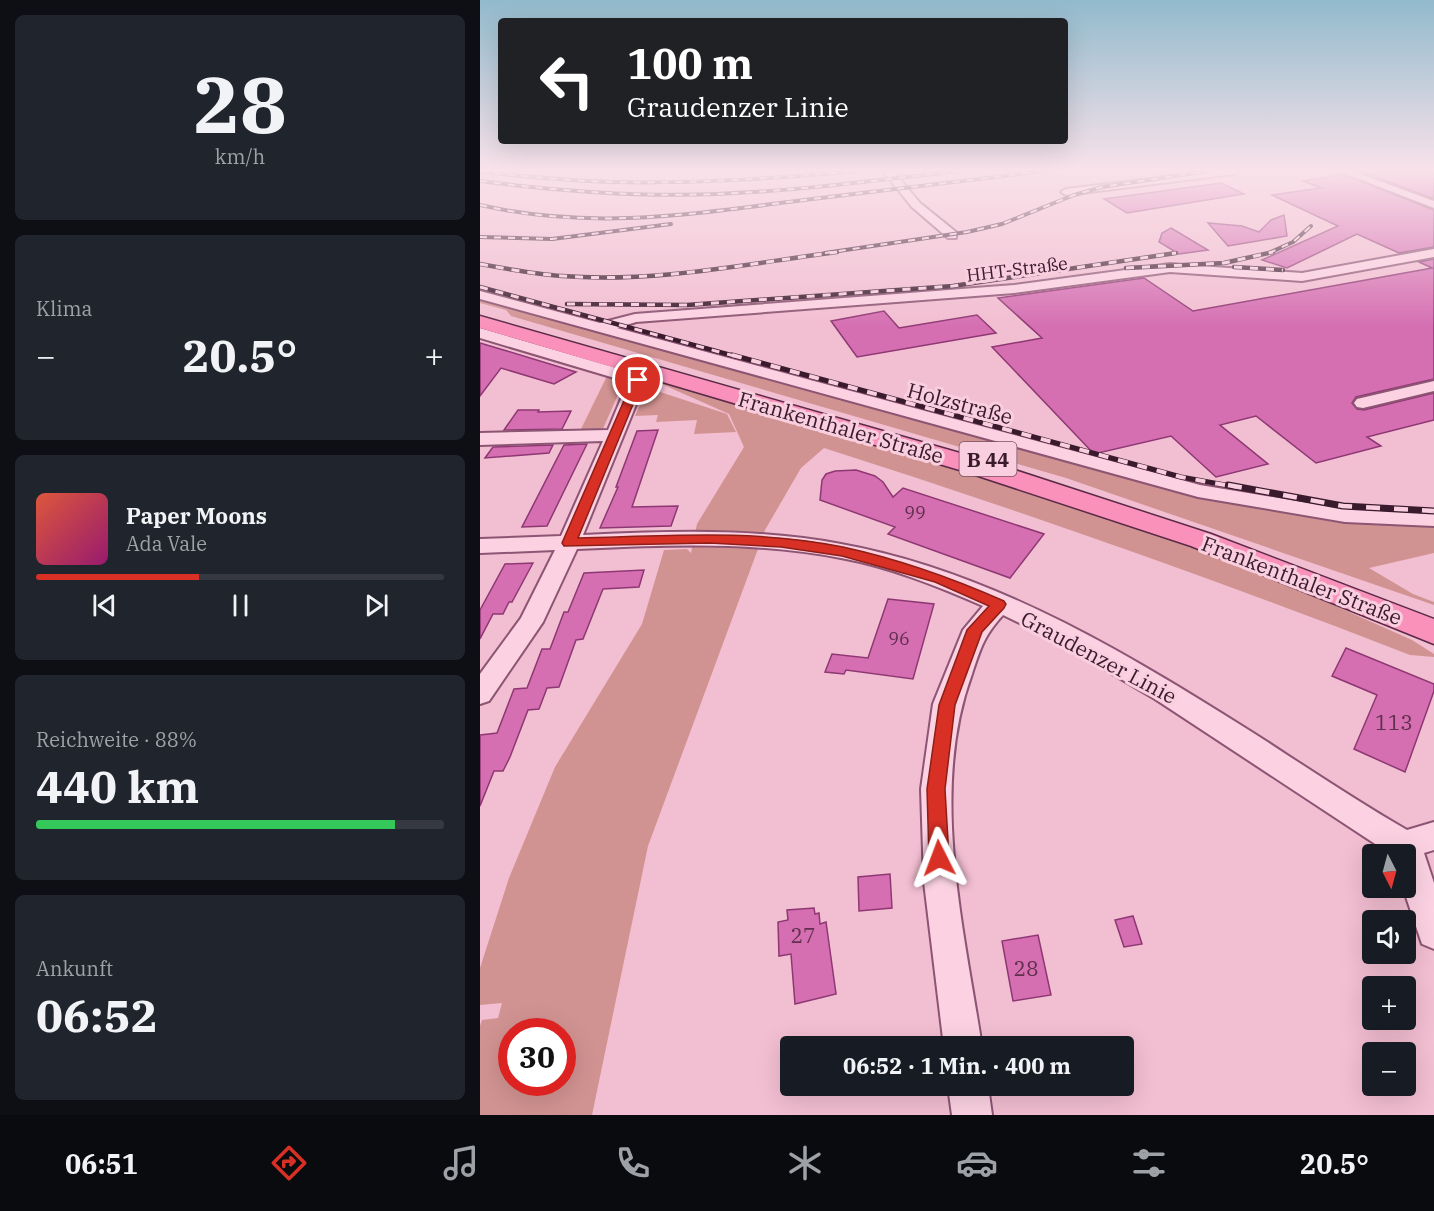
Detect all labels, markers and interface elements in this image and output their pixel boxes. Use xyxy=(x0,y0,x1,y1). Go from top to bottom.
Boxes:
text: 100 m xyxy=(627,36,753,91)
icon: left xyxy=(528,42,606,120)
text: 28 xyxy=(193,53,287,154)
text: Graudenzer Linie xyxy=(627,89,849,124)
text: km/h xyxy=(215,143,265,170)
street label: HHT-Straße xyxy=(965,251,1069,287)
text: Klima xyxy=(36,295,92,322)
text: 20.5° xyxy=(183,326,297,384)
text: − xyxy=(36,334,56,377)
text: + xyxy=(424,334,444,377)
pin xyxy=(612,354,663,405)
icon: arrive xyxy=(621,363,654,396)
street label: Holzstraße xyxy=(904,375,1016,431)
street label: Frankenthaler Straße xyxy=(735,384,947,470)
road number: B 44 xyxy=(960,442,1016,476)
text: Paper Moons xyxy=(126,501,267,530)
house number: 99 xyxy=(904,501,926,524)
street label: Frankenthaler Straße xyxy=(1198,529,1406,631)
text: Ada Vale xyxy=(126,530,207,557)
icon: previous xyxy=(88,589,121,622)
icon: pause xyxy=(224,589,257,622)
icon: next xyxy=(360,589,393,622)
street label: Graudenzer Linie xyxy=(1016,604,1182,710)
house number: 96 xyxy=(888,627,910,650)
house number: 113 xyxy=(1375,708,1413,736)
text: Reichweite · 88% xyxy=(36,726,197,753)
text: 440 km xyxy=(36,757,199,815)
position arrow xyxy=(907,826,971,890)
north arrow xyxy=(1362,844,1416,898)
map controls xyxy=(1362,844,1416,1096)
button: sound xyxy=(1362,910,1416,964)
house number: 27 xyxy=(790,921,816,949)
house number: 28 xyxy=(1013,954,1039,982)
text: Ankunft xyxy=(36,955,113,982)
button: + xyxy=(1362,976,1416,1030)
text: 06:52 xyxy=(36,986,158,1044)
speed limit sign: 30 xyxy=(498,1018,576,1096)
button: − xyxy=(1362,1042,1416,1096)
text: 06:52 · 1 Min. · 400 m xyxy=(843,1051,1071,1080)
icon: directions xyxy=(268,1142,310,1184)
icon: music xyxy=(440,1142,482,1184)
icon: phone xyxy=(612,1142,654,1184)
icon: climate xyxy=(784,1142,826,1184)
icon: car xyxy=(956,1142,998,1184)
icon: filters xyxy=(1128,1142,1170,1184)
text: 06:51 xyxy=(65,1146,138,1181)
text: 20.5° xyxy=(1300,1146,1369,1181)

